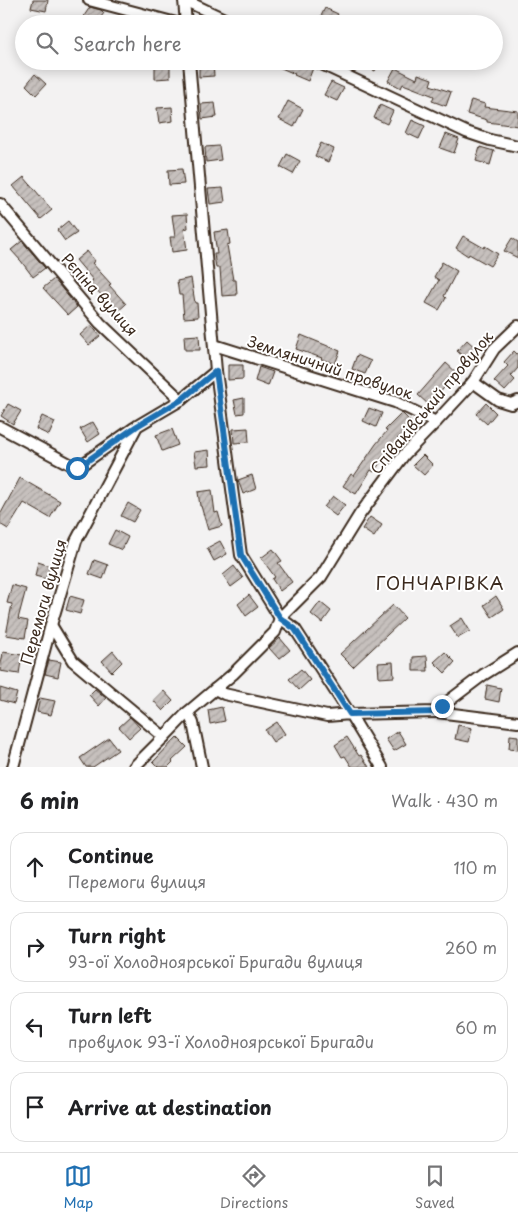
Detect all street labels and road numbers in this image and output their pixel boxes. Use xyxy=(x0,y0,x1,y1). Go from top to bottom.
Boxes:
street label: Рєпіна вулиця xyxy=(56,247,144,341)
street label: Співаківський провулок xyxy=(364,325,498,479)
street label: Земляничний провулок xyxy=(245,329,416,404)
street label: Перемоги вулиця xyxy=(14,536,71,667)

